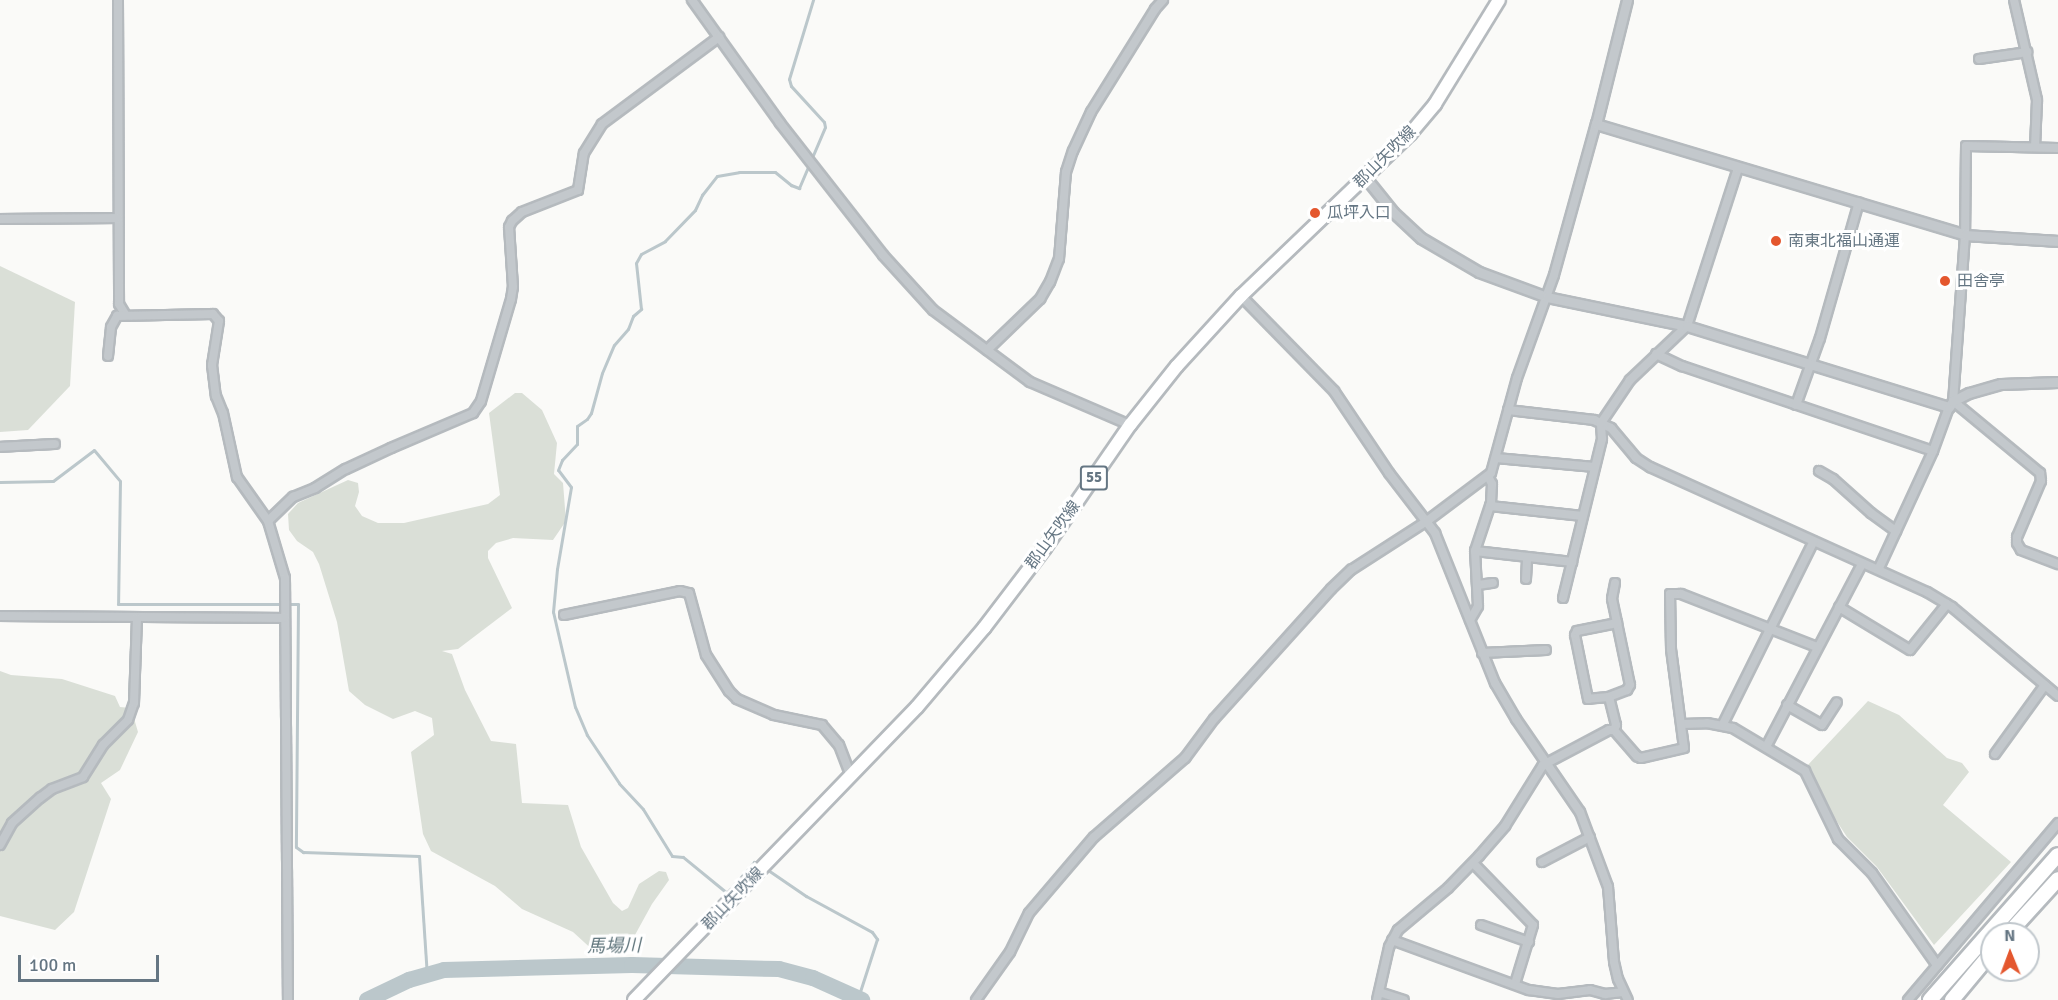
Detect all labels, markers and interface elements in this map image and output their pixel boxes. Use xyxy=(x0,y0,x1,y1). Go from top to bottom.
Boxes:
street label: 郡山矢吹線 xyxy=(1350,122,1420,192)
place label: 瓜坪入口 xyxy=(1327,203,1391,223)
marker: 瓜坪入口 xyxy=(1308,206,1322,220)
place label: 南東北福山通運 xyxy=(1788,231,1900,251)
marker: 南東北福山通運 xyxy=(1769,234,1783,248)
place label: 田舎亭 xyxy=(1957,271,2005,291)
marker: 田舎亭 xyxy=(1938,274,1952,288)
road number: 55 xyxy=(1079,466,1109,490)
street label: 郡山矢吹線 xyxy=(1022,497,1084,573)
street label: 郡山矢吹線 xyxy=(698,864,768,934)
north arrow xyxy=(1980,922,2040,982)
text: N xyxy=(2004,926,2015,946)
water label: 馬場川 xyxy=(587,935,641,957)
scale bar xyxy=(21,943,162,981)
text: 100 m xyxy=(29,954,76,976)

